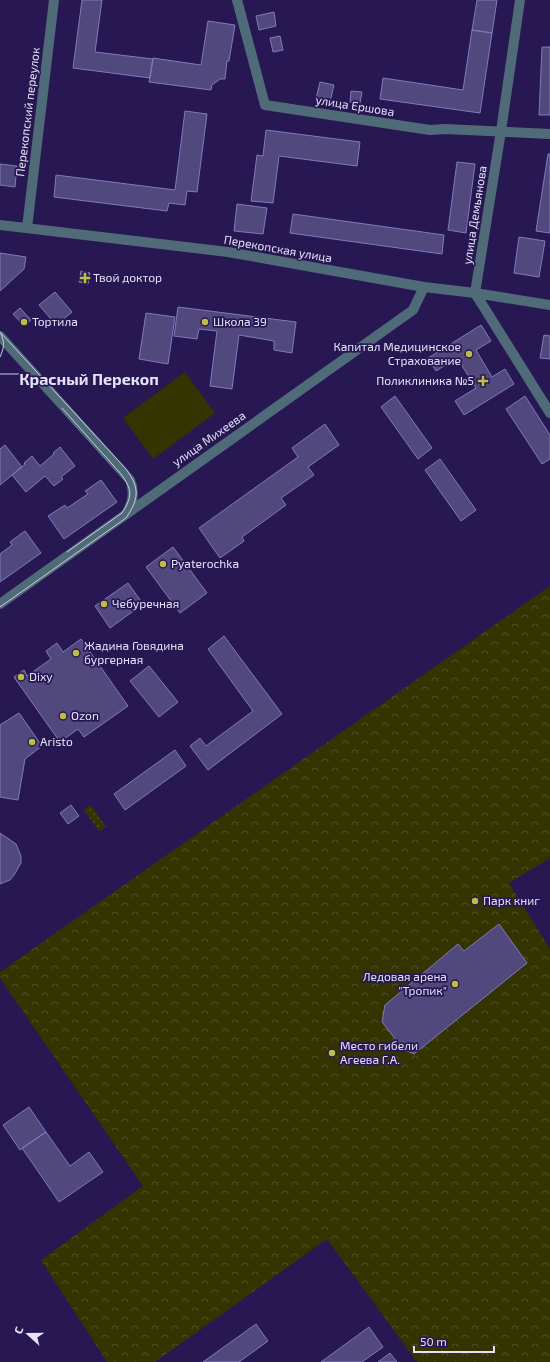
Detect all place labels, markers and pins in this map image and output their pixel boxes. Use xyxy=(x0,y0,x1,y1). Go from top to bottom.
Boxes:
place label: Твой доктор xyxy=(93,270,162,284)
marker: Твой доктор xyxy=(80,273,90,283)
place label: Тортила xyxy=(32,314,78,328)
place label: Школа 39 xyxy=(213,314,267,328)
marker: Тортила xyxy=(19,317,29,327)
marker: Школа 39 xyxy=(200,317,210,327)
place label: Капитал Медицинское Страхование xyxy=(334,339,461,367)
marker: Капитал Медицинское Страхование xyxy=(464,349,474,359)
place label: Поликлиника №5 xyxy=(376,373,474,387)
marker: Поликлиника №5 xyxy=(477,375,489,387)
place label: Pyaterochka xyxy=(171,556,239,570)
marker: Pyaterochka xyxy=(158,559,168,569)
place label: Чебуречная xyxy=(112,596,179,611)
marker: Чебуречная xyxy=(99,599,109,609)
place label: Жадина Говядина бургерная xyxy=(84,638,184,667)
marker: Жадина Говядина бургерная xyxy=(71,648,81,658)
place label: Dixy xyxy=(29,669,53,683)
marker: Dixy xyxy=(16,672,26,682)
place label: Ozon xyxy=(71,708,99,722)
marker: Ozon xyxy=(58,711,68,721)
place label: Aristo xyxy=(40,734,73,748)
marker: Aristo xyxy=(27,737,37,747)
place label: Парк книг xyxy=(483,893,540,907)
marker: Парк книг xyxy=(470,896,480,906)
place label: Ледовая арена "Тропик" xyxy=(363,969,447,997)
marker: Ледовая арена "Тропик" xyxy=(450,979,460,989)
place label: Место гибели Агеева Г.А. xyxy=(340,1038,418,1066)
marker: Место гибели Агеева Г.А. xyxy=(327,1048,337,1058)

